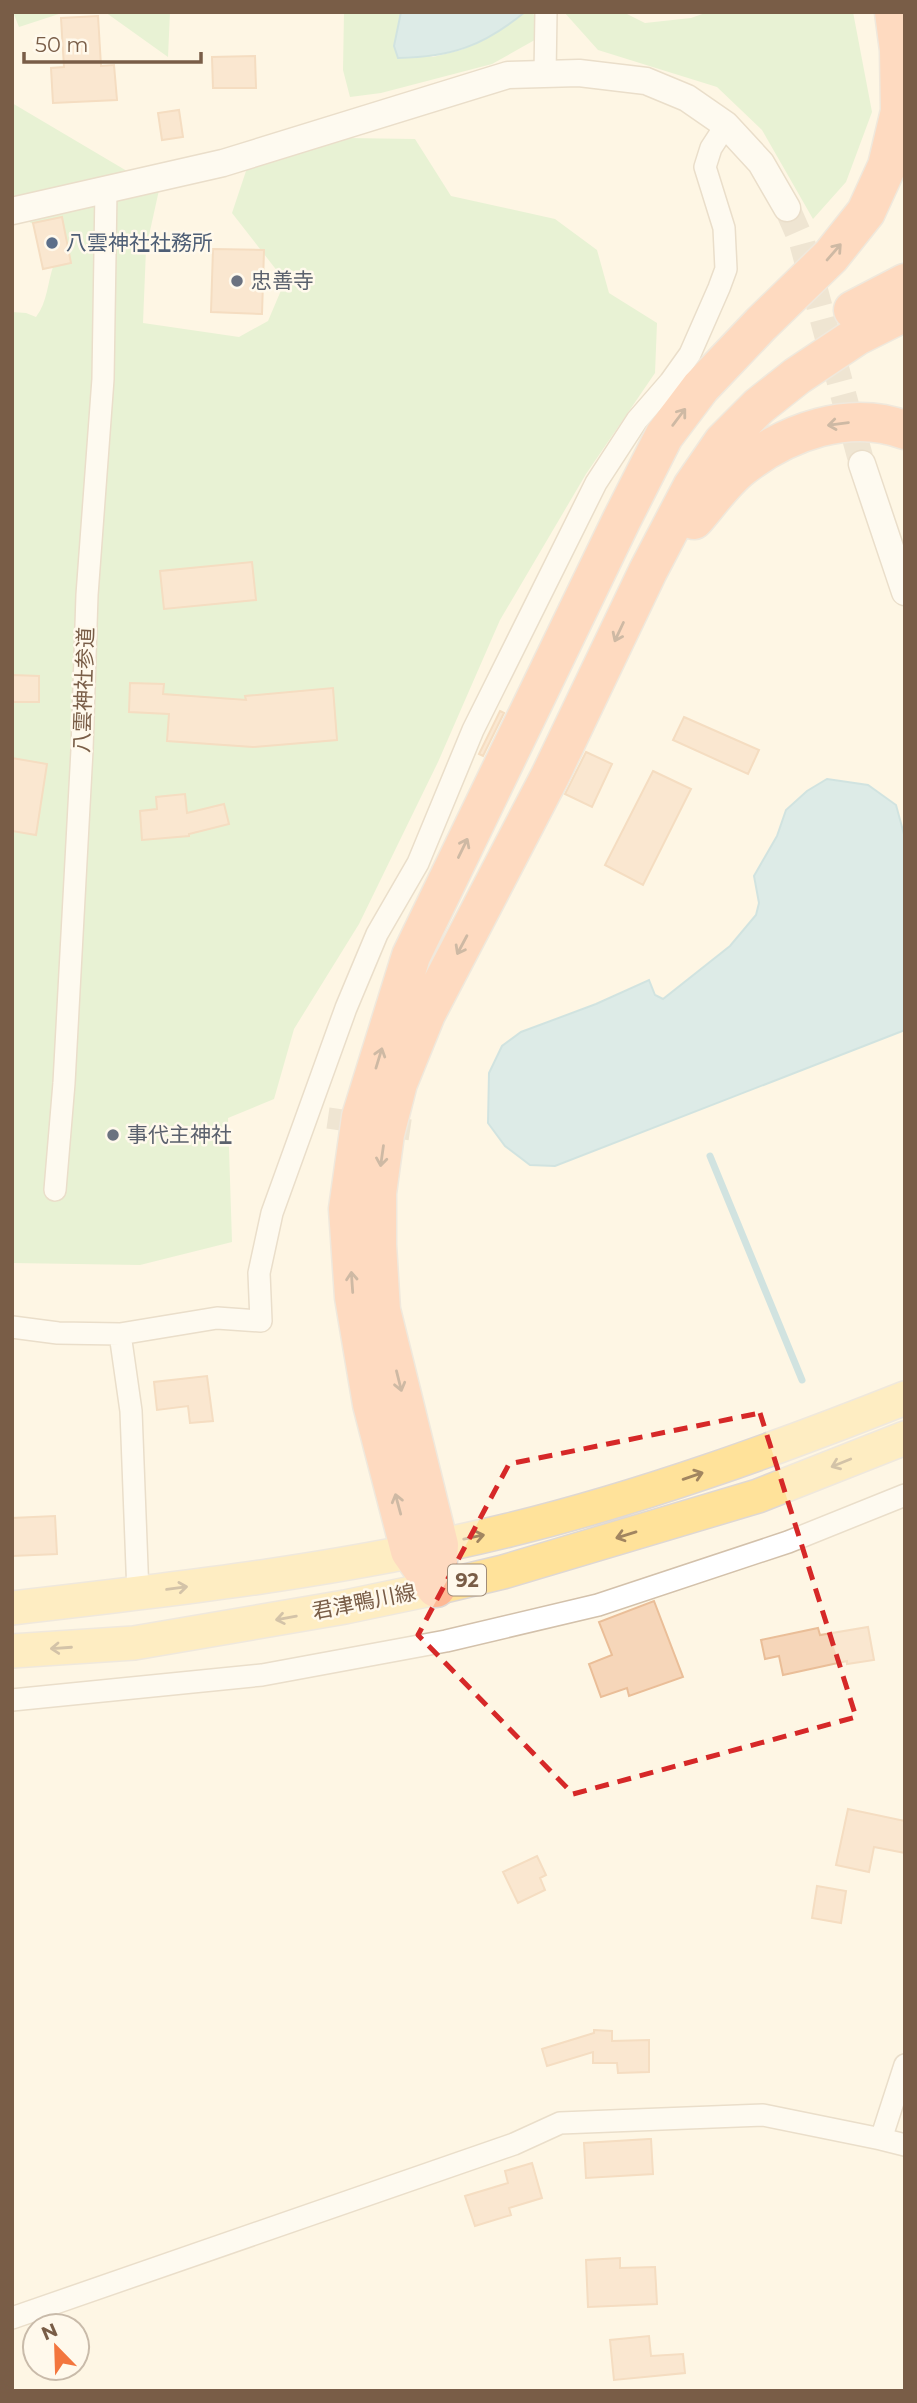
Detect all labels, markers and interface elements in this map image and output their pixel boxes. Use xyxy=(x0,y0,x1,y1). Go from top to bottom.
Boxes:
scale bar xyxy=(24,21,201,65)
text: 50 m xyxy=(35,32,89,57)
place label: 八雲神社社務所 xyxy=(66,230,213,255)
marker: 八雲神社社務所 xyxy=(44,235,60,251)
one-way arrow xyxy=(826,243,842,261)
place label: 忠善寺 xyxy=(251,268,314,293)
marker: 忠善寺 xyxy=(229,273,245,289)
one-way arrow xyxy=(671,409,686,427)
one-way arrow xyxy=(827,417,850,430)
one-way arrow xyxy=(611,621,625,642)
street label: 八雲神社参道 xyxy=(69,627,98,753)
one-way arrow xyxy=(457,838,471,859)
one-way arrow xyxy=(455,934,468,955)
one-way arrow xyxy=(374,1048,386,1070)
place label: 事代主神社 xyxy=(127,1122,232,1147)
marker: 事代主神社 xyxy=(105,1127,121,1143)
one-way arrow xyxy=(376,1145,389,1167)
one-way arrow xyxy=(346,1271,359,1294)
one-way arrow xyxy=(393,1369,406,1392)
one-way arrow xyxy=(831,1458,853,1471)
one-way arrow xyxy=(681,1469,703,1481)
one-way arrow xyxy=(391,1494,404,1516)
one-way arrow xyxy=(462,1530,485,1544)
one-way arrow xyxy=(615,1530,637,1543)
road number: 92 xyxy=(448,1564,486,1596)
street label: 君津鴨川線 xyxy=(310,1579,418,1624)
one-way arrow xyxy=(165,1581,188,1594)
one-way arrow xyxy=(275,1611,298,1625)
one-way arrow xyxy=(50,1642,72,1655)
north arrow xyxy=(21,2312,91,2382)
text: N xyxy=(38,2318,61,2345)

